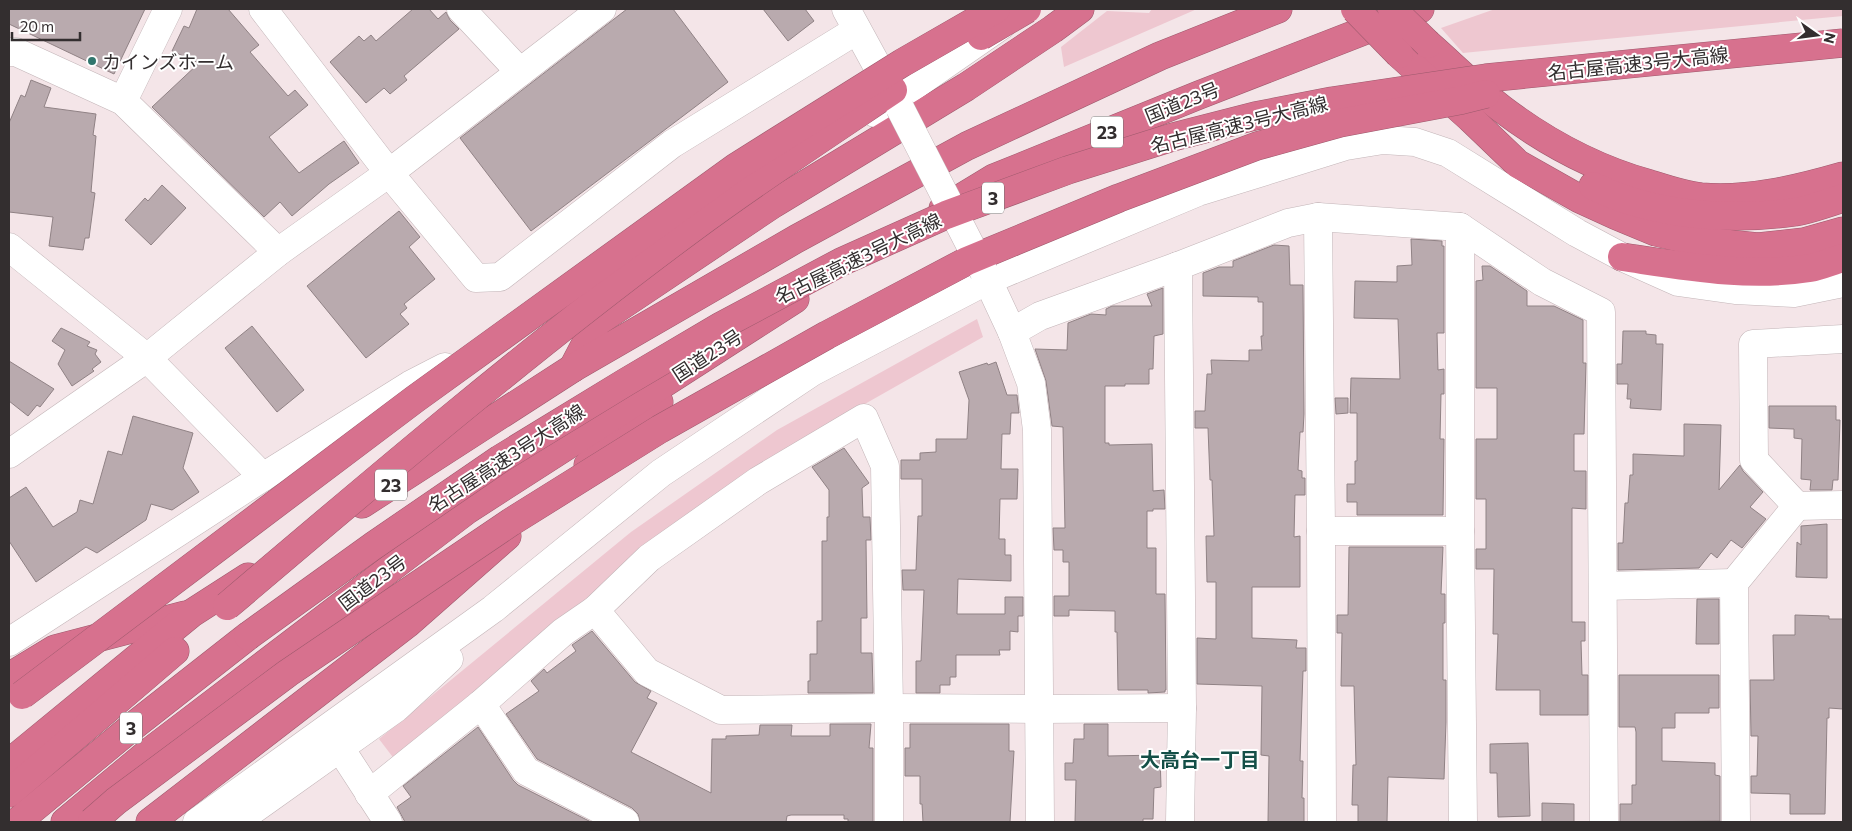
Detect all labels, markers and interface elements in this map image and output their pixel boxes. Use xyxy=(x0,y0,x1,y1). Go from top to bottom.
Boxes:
scale bar xyxy=(12,10,80,42)
north arrow xyxy=(1792,10,1842,60)
text: 20 m xyxy=(20,17,54,35)
text: N xyxy=(1821,31,1840,45)
street label: 名古屋高速3号大高線 xyxy=(1546,42,1730,84)
place label: カインズホーム xyxy=(102,50,234,73)
marker: カインズホーム xyxy=(86,55,98,67)
street label: 国道23号 xyxy=(1141,77,1223,127)
street label: 名古屋高速3号大高線 xyxy=(1148,91,1330,157)
road number: 23 xyxy=(1091,116,1123,148)
road number: 3 xyxy=(982,182,1004,214)
street label: 名古屋高速3号大高線 xyxy=(771,208,945,308)
street label: 国道23号 xyxy=(668,324,746,386)
street label: 名古屋高速3号大高線 xyxy=(423,399,589,517)
road number: 23 xyxy=(375,470,407,500)
street label: 国道23号 xyxy=(334,549,410,615)
road number: 3 xyxy=(120,712,142,744)
district label: 大高台一丁目 xyxy=(1140,747,1260,771)

